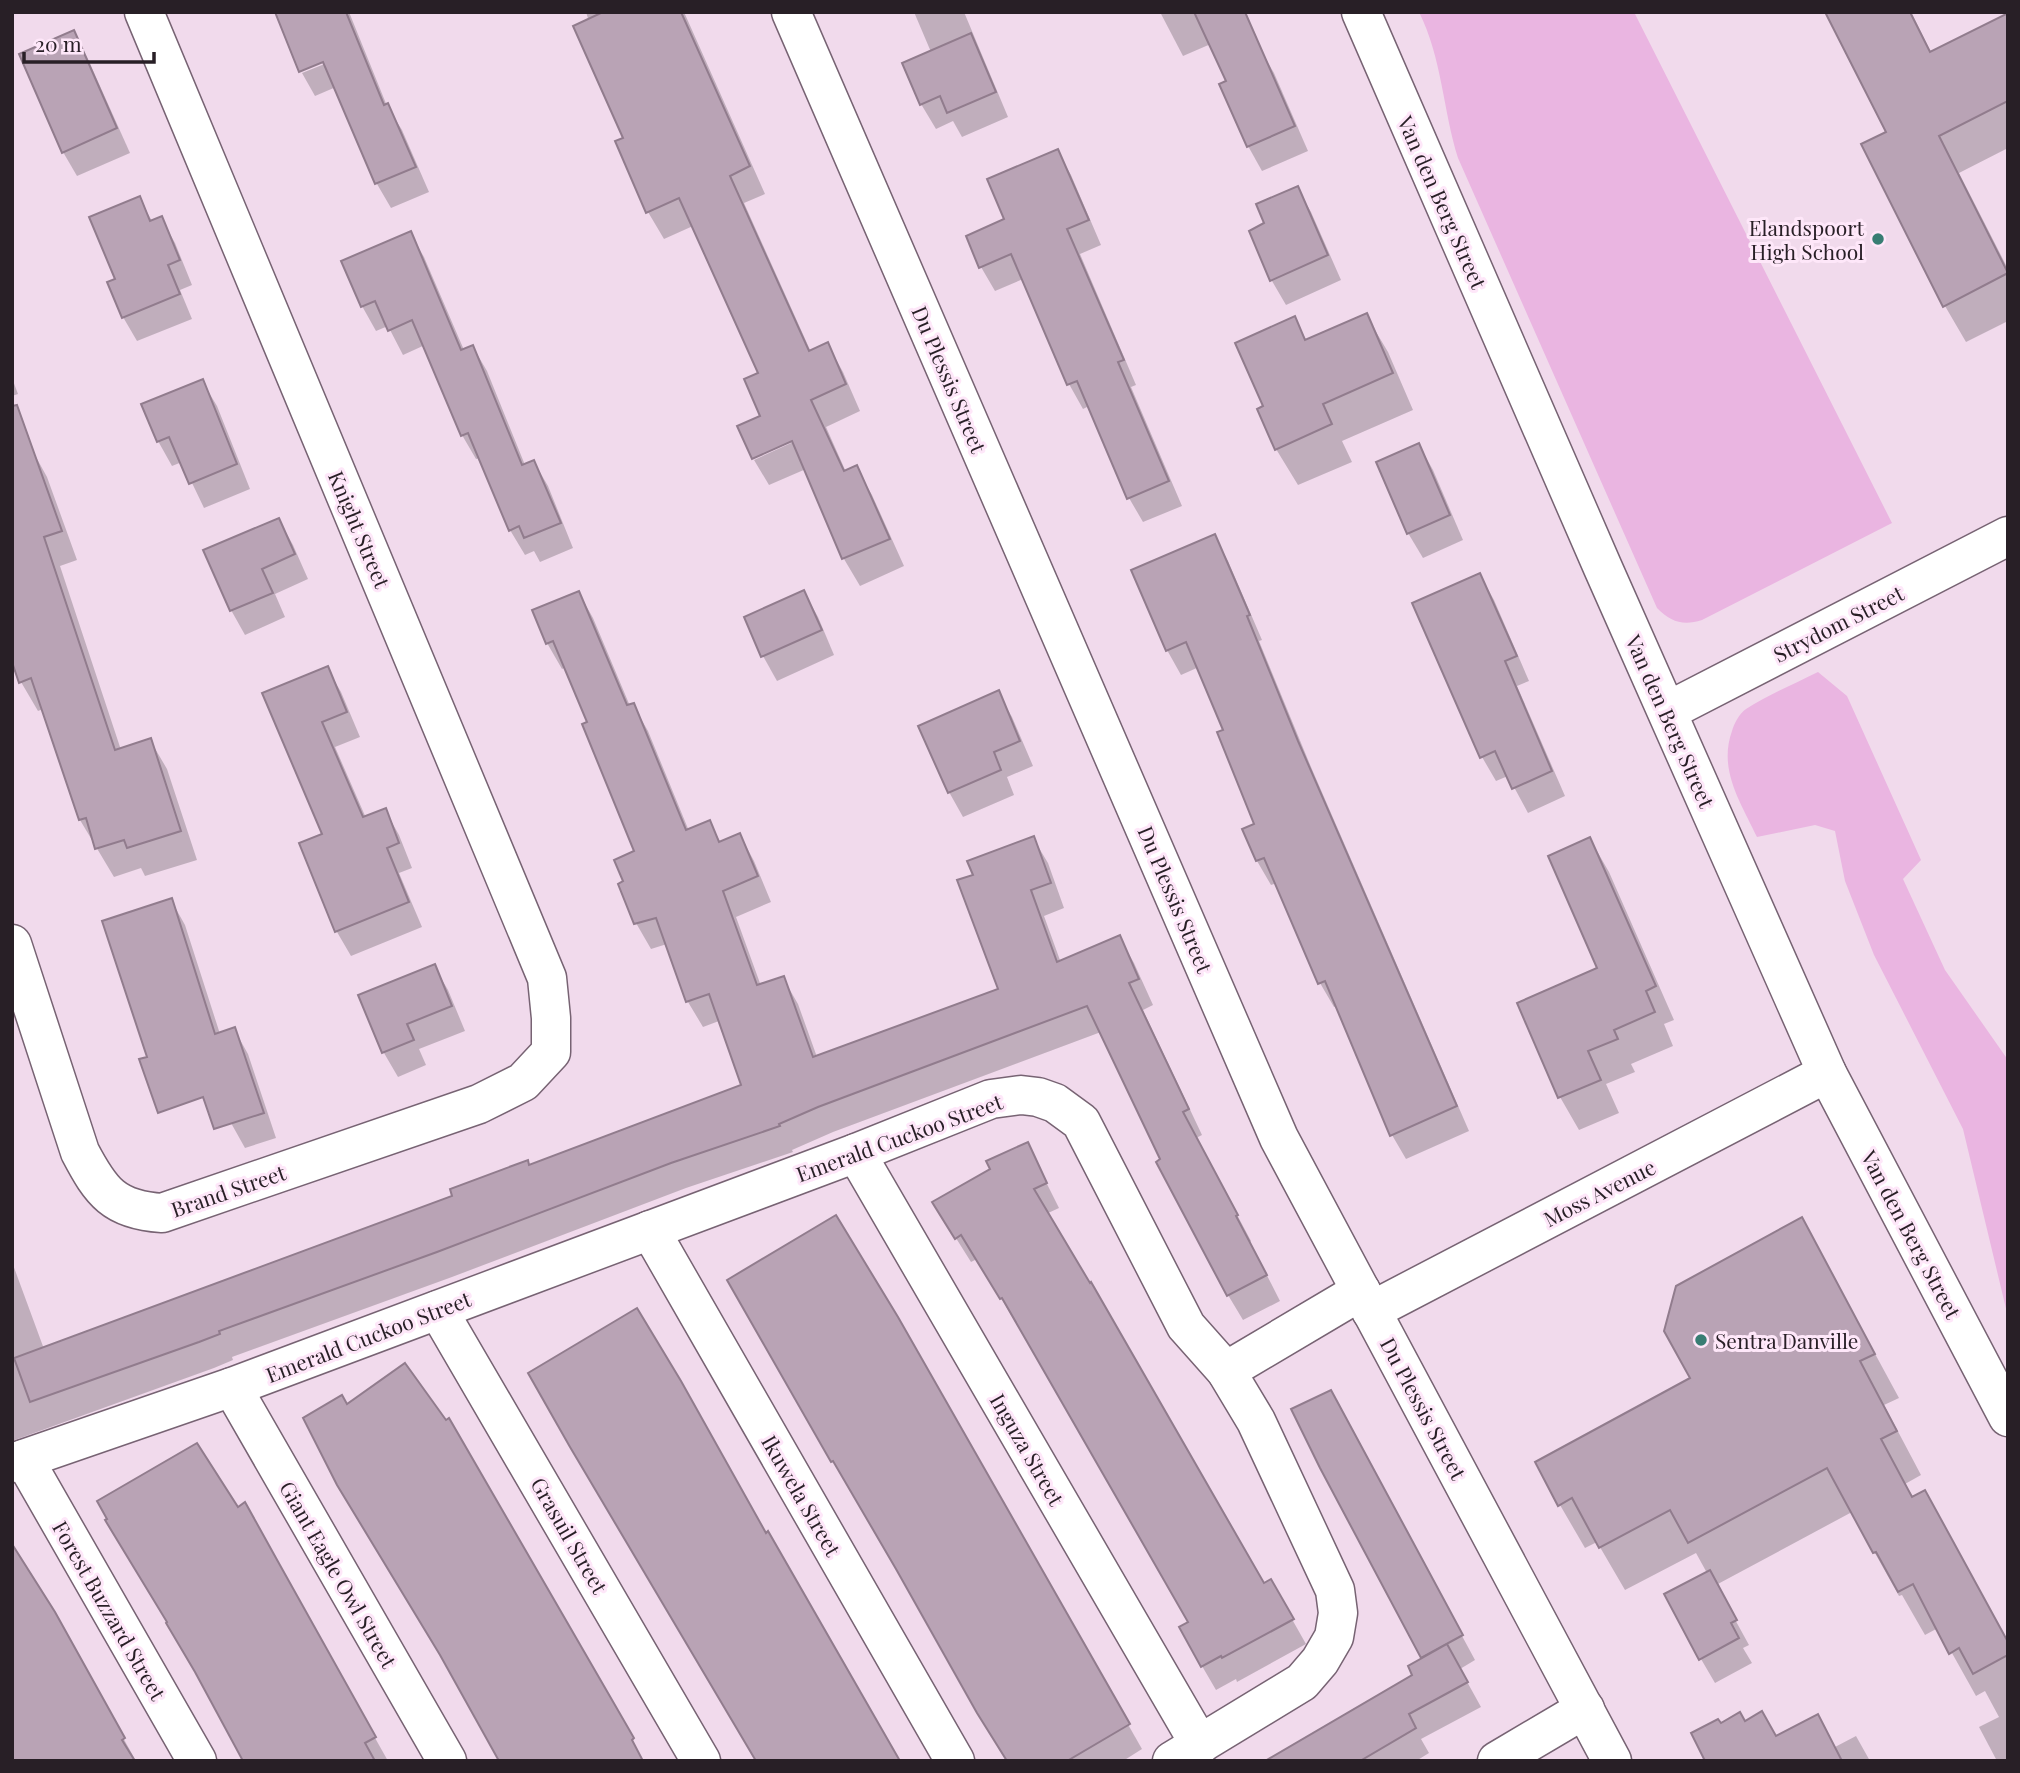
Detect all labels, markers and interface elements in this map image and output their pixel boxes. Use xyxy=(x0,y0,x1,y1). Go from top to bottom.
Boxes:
scale bar xyxy=(24,21,154,65)
text: 20 m xyxy=(35,29,82,57)
street label: Van den Berg Street xyxy=(1392,110,1494,293)
place label: Elandspoort High School xyxy=(1749,213,1865,265)
marker: Elandspoort High School xyxy=(1870,231,1886,247)
street label: Du Plessis Street xyxy=(906,301,994,457)
street label: Knight Street xyxy=(323,466,397,592)
street label: Strydom Street xyxy=(1768,578,1908,668)
street label: Van den Berg Street xyxy=(1620,629,1722,812)
street label: Du Plessis Street xyxy=(1132,821,1220,977)
street label: Emerald Cuckoo Street xyxy=(792,1086,1007,1187)
street label: Van den Berg Street xyxy=(1855,1144,1968,1323)
street label: Moss Avenue xyxy=(1538,1152,1660,1232)
street label: Brand Street xyxy=(167,1157,289,1223)
street label: Emerald Cuckoo Street xyxy=(261,1284,475,1388)
place label: Sentra Danville xyxy=(1715,1326,1858,1354)
street label: Du Plessis Street xyxy=(1375,1332,1473,1484)
marker: Sentra Danville xyxy=(1693,1332,1709,1348)
street label: Inguza Street xyxy=(985,1388,1072,1510)
street label: Ikuwela Street xyxy=(756,1429,848,1561)
street label: Grasuil Street xyxy=(525,1472,615,1599)
street label: Giant Eagle Owl Street xyxy=(274,1476,404,1673)
street label: Forest Buzzard Street xyxy=(47,1515,173,1705)

